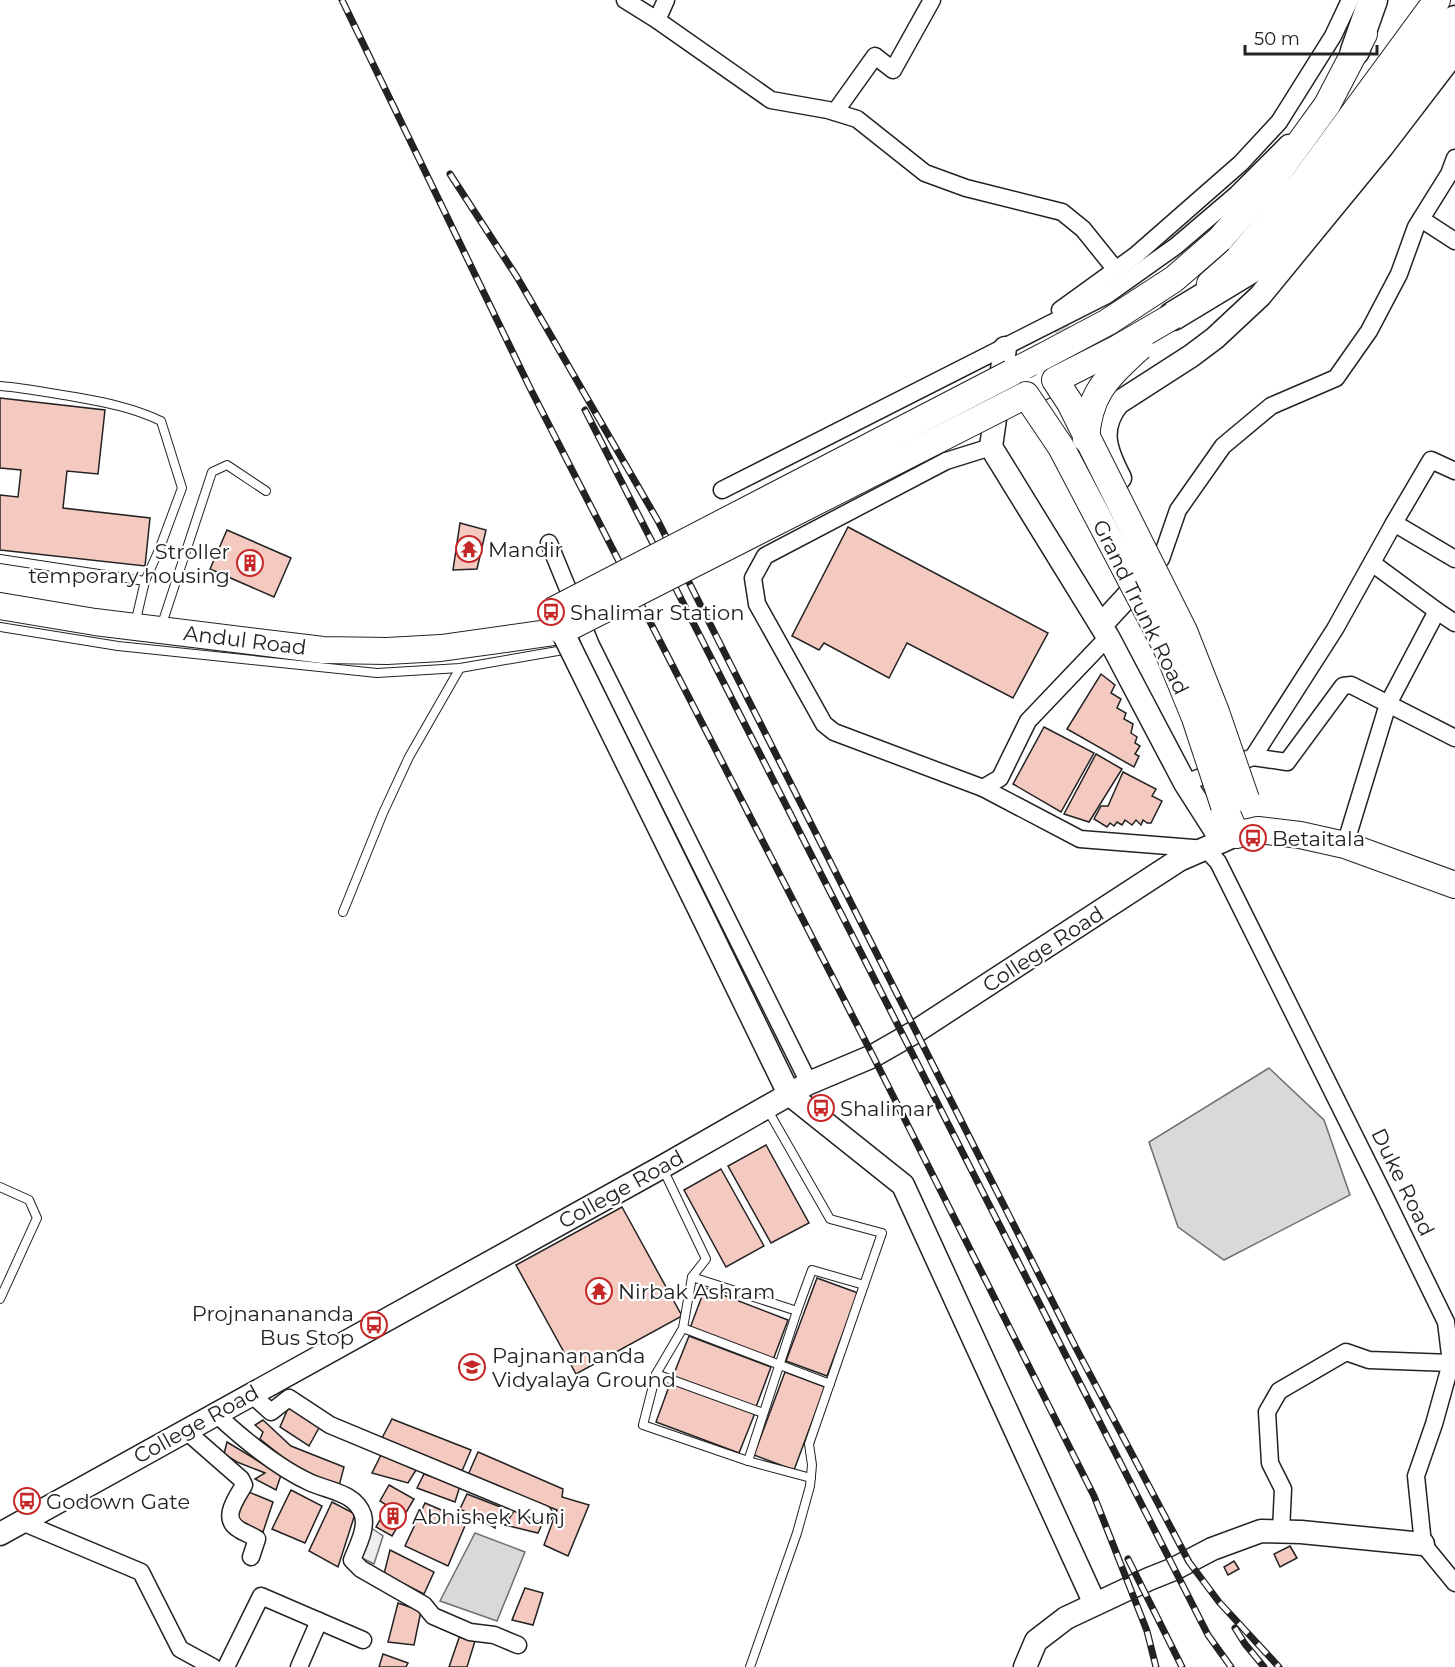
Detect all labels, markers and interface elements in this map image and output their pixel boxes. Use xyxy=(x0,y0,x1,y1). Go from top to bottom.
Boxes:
scale bar xyxy=(1245,18,1377,56)
text: 50 m xyxy=(1254,28,1300,50)
street label: Grand Trunk Road xyxy=(1088,515,1194,699)
temple icon: Mandir xyxy=(454,534,484,564)
place label: Mandir xyxy=(488,537,563,562)
place label: Stroller temporary housing xyxy=(28,539,230,588)
building icon: Stroller temporary housing xyxy=(235,548,265,578)
bus stop icon: Shalimar Station xyxy=(536,597,566,627)
place label: Shalimar Station xyxy=(570,600,744,625)
street label: Andul Road xyxy=(182,620,308,660)
bus stop icon: Betaitala xyxy=(1238,823,1268,853)
place label: Betaitala xyxy=(1272,826,1365,851)
street label: College Road xyxy=(978,901,1108,997)
bus stop icon: Shalimar xyxy=(806,1093,836,1123)
place label: Shalimar xyxy=(840,1096,934,1121)
street label: Duke Road xyxy=(1366,1124,1440,1240)
street label: College Road xyxy=(554,1144,688,1234)
temple icon: Nirbak Ashram xyxy=(584,1276,614,1306)
place label: Nirbak Ashram xyxy=(618,1279,775,1304)
place label: Projnanananda Bus Stop xyxy=(192,1301,354,1350)
bus stop icon: Projnanananda Bus Stop xyxy=(359,1310,389,1340)
place label: Pajnanananda Vidyalaya Ground xyxy=(492,1343,676,1392)
school or university icon: Pajnanananda Vidyalaya Ground xyxy=(457,1352,487,1382)
street label: College Road xyxy=(129,1379,263,1469)
bus stop icon: Godown Gate xyxy=(12,1486,42,1516)
place label: Godown Gate xyxy=(46,1489,190,1514)
building icon: Abhishek Kunj xyxy=(378,1501,408,1531)
place label: Abhishek Kunj xyxy=(412,1504,565,1529)

